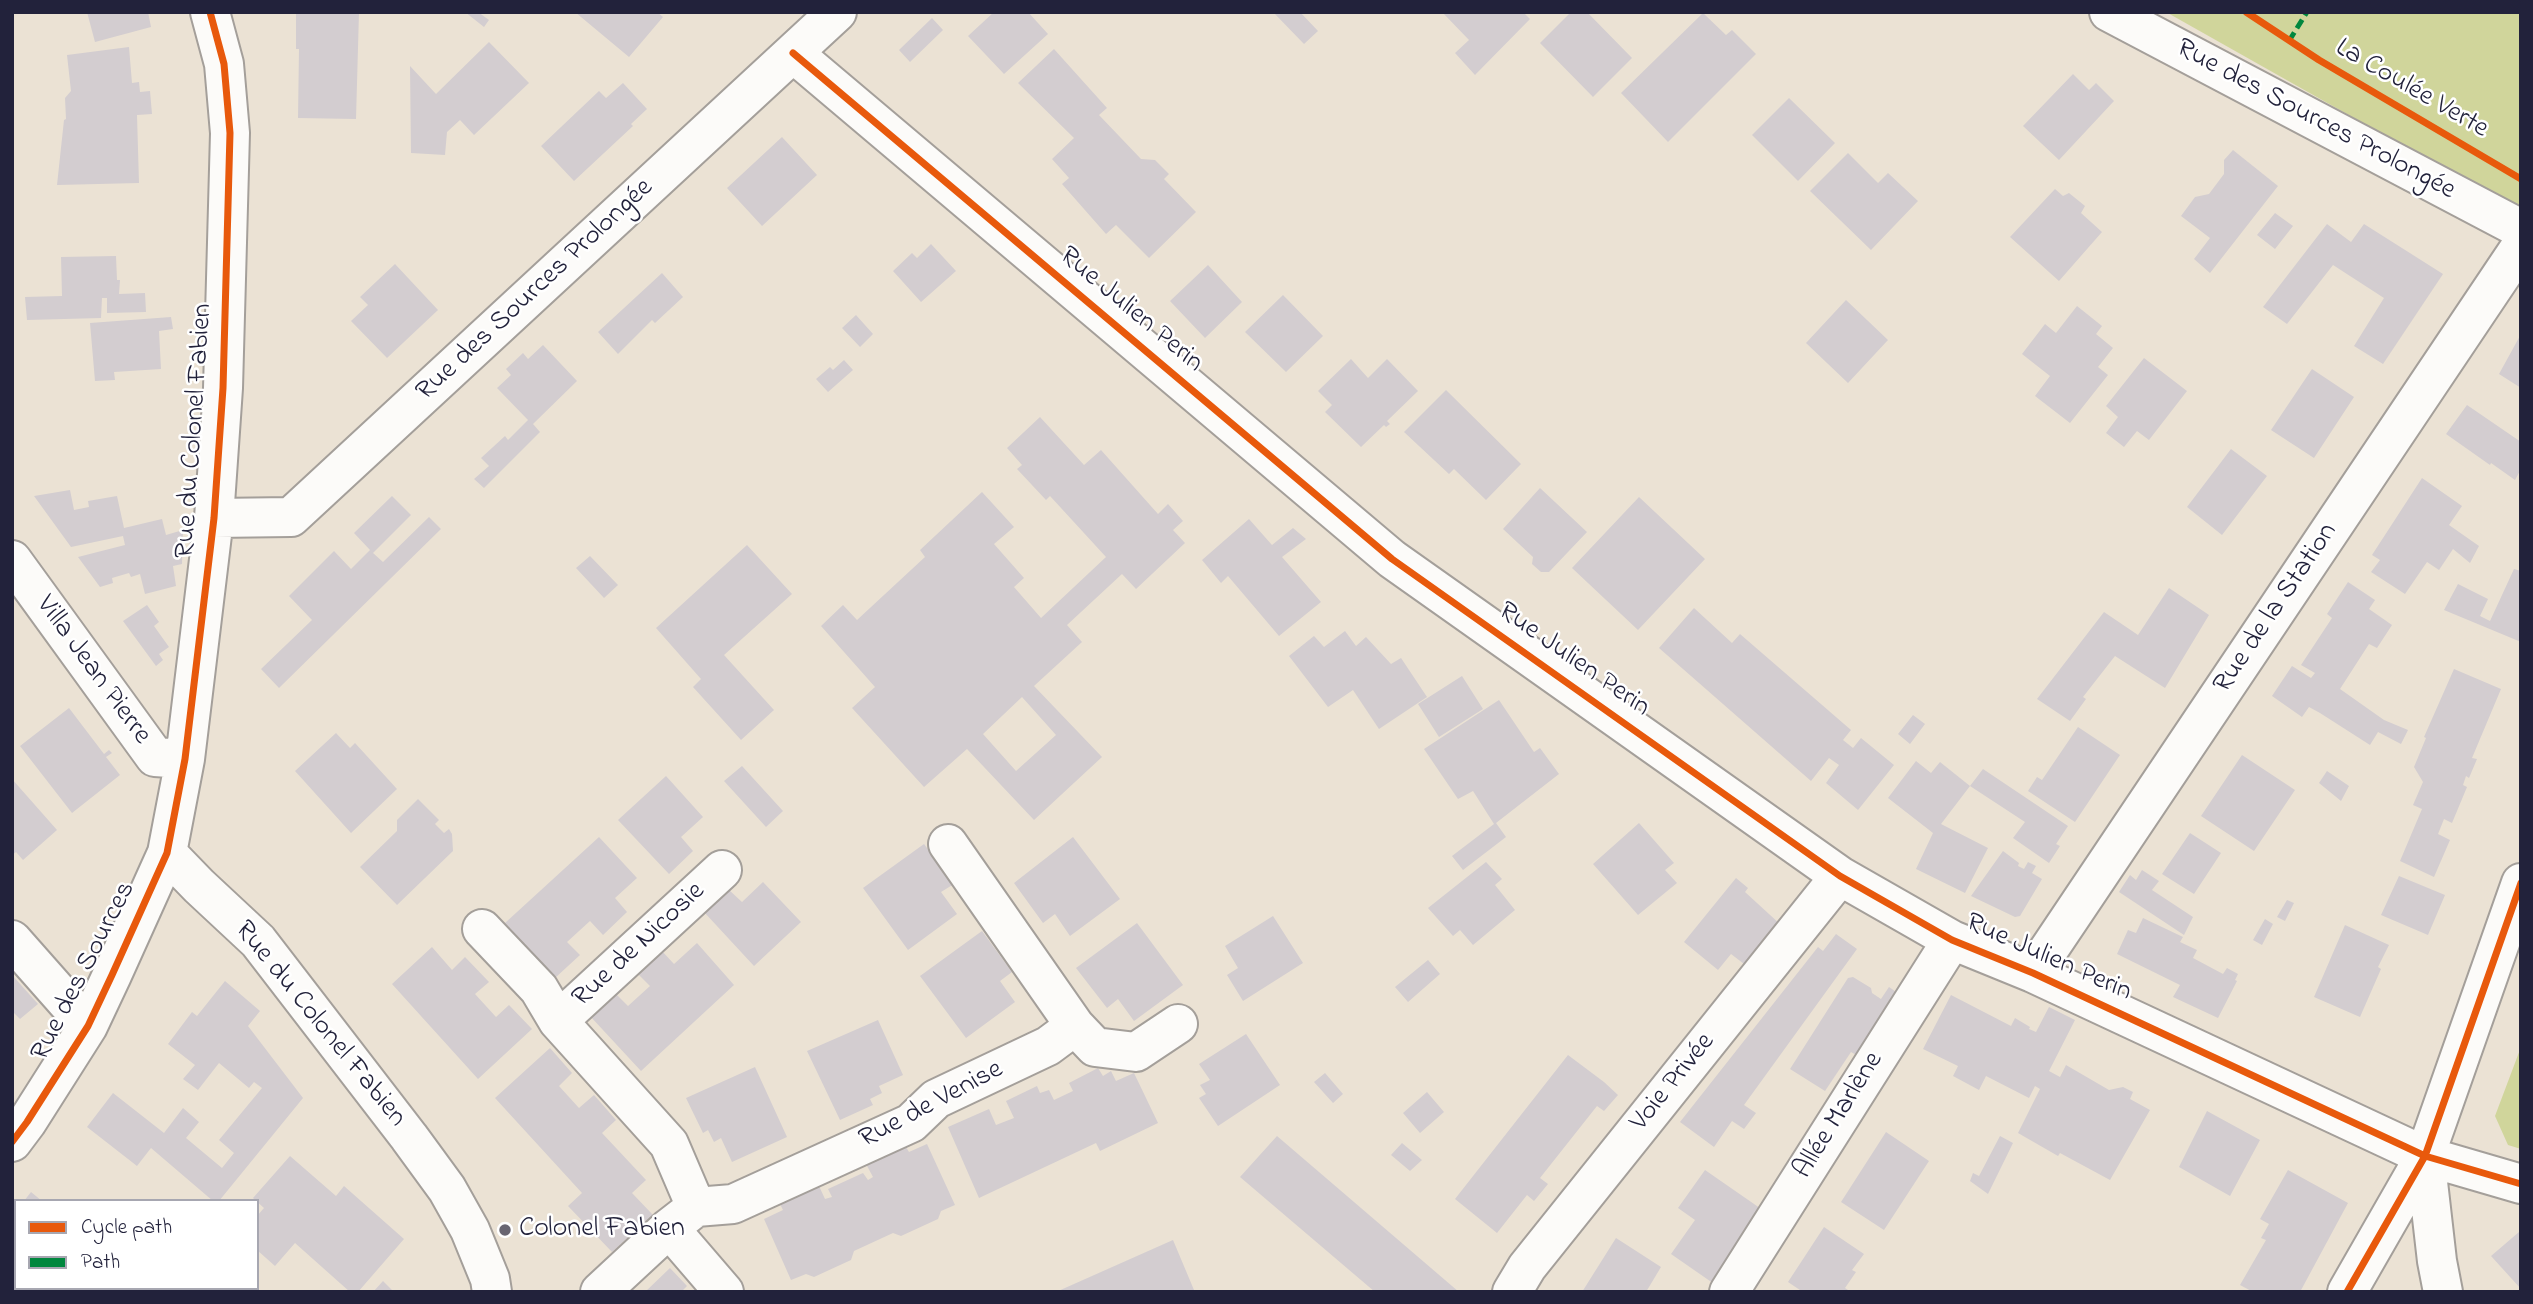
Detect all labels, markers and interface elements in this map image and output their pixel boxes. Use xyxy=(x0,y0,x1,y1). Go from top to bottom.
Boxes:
street label: Rue des Sources Prolongée xyxy=(2170,33,2460,209)
street label: La Coulée Verte xyxy=(2328,33,2494,147)
street label: Rue des Sources Prolongée xyxy=(411,172,661,410)
street label: Rue Julien Perin xyxy=(1051,241,1209,381)
street label: Rue du Colonel Fabien xyxy=(170,302,222,560)
street label: Rue de la Station xyxy=(2208,517,2346,701)
street label: Villa Jean Pierre xyxy=(27,590,157,752)
street label: Rue Julien Perin xyxy=(1490,596,1656,726)
street label: Rue de Nicosie xyxy=(567,876,713,1016)
street label: Rue des Sources xyxy=(25,877,145,1067)
street label: Rue Julien Perin xyxy=(1960,907,2136,1011)
street label: Rue du Colonel Fabien xyxy=(226,915,412,1135)
street label: Voie Privée xyxy=(1624,1027,1724,1139)
street label: Allée Marlène xyxy=(1788,1046,1892,1186)
street label: Rue de Venise xyxy=(855,1054,1009,1158)
legend xyxy=(14,1199,259,1290)
text: Cycle path xyxy=(81,1213,172,1243)
place label: Colonel Fabien xyxy=(519,1213,685,1247)
marker: Colonel Fabien xyxy=(497,1222,513,1238)
text: Path xyxy=(81,1248,120,1278)

